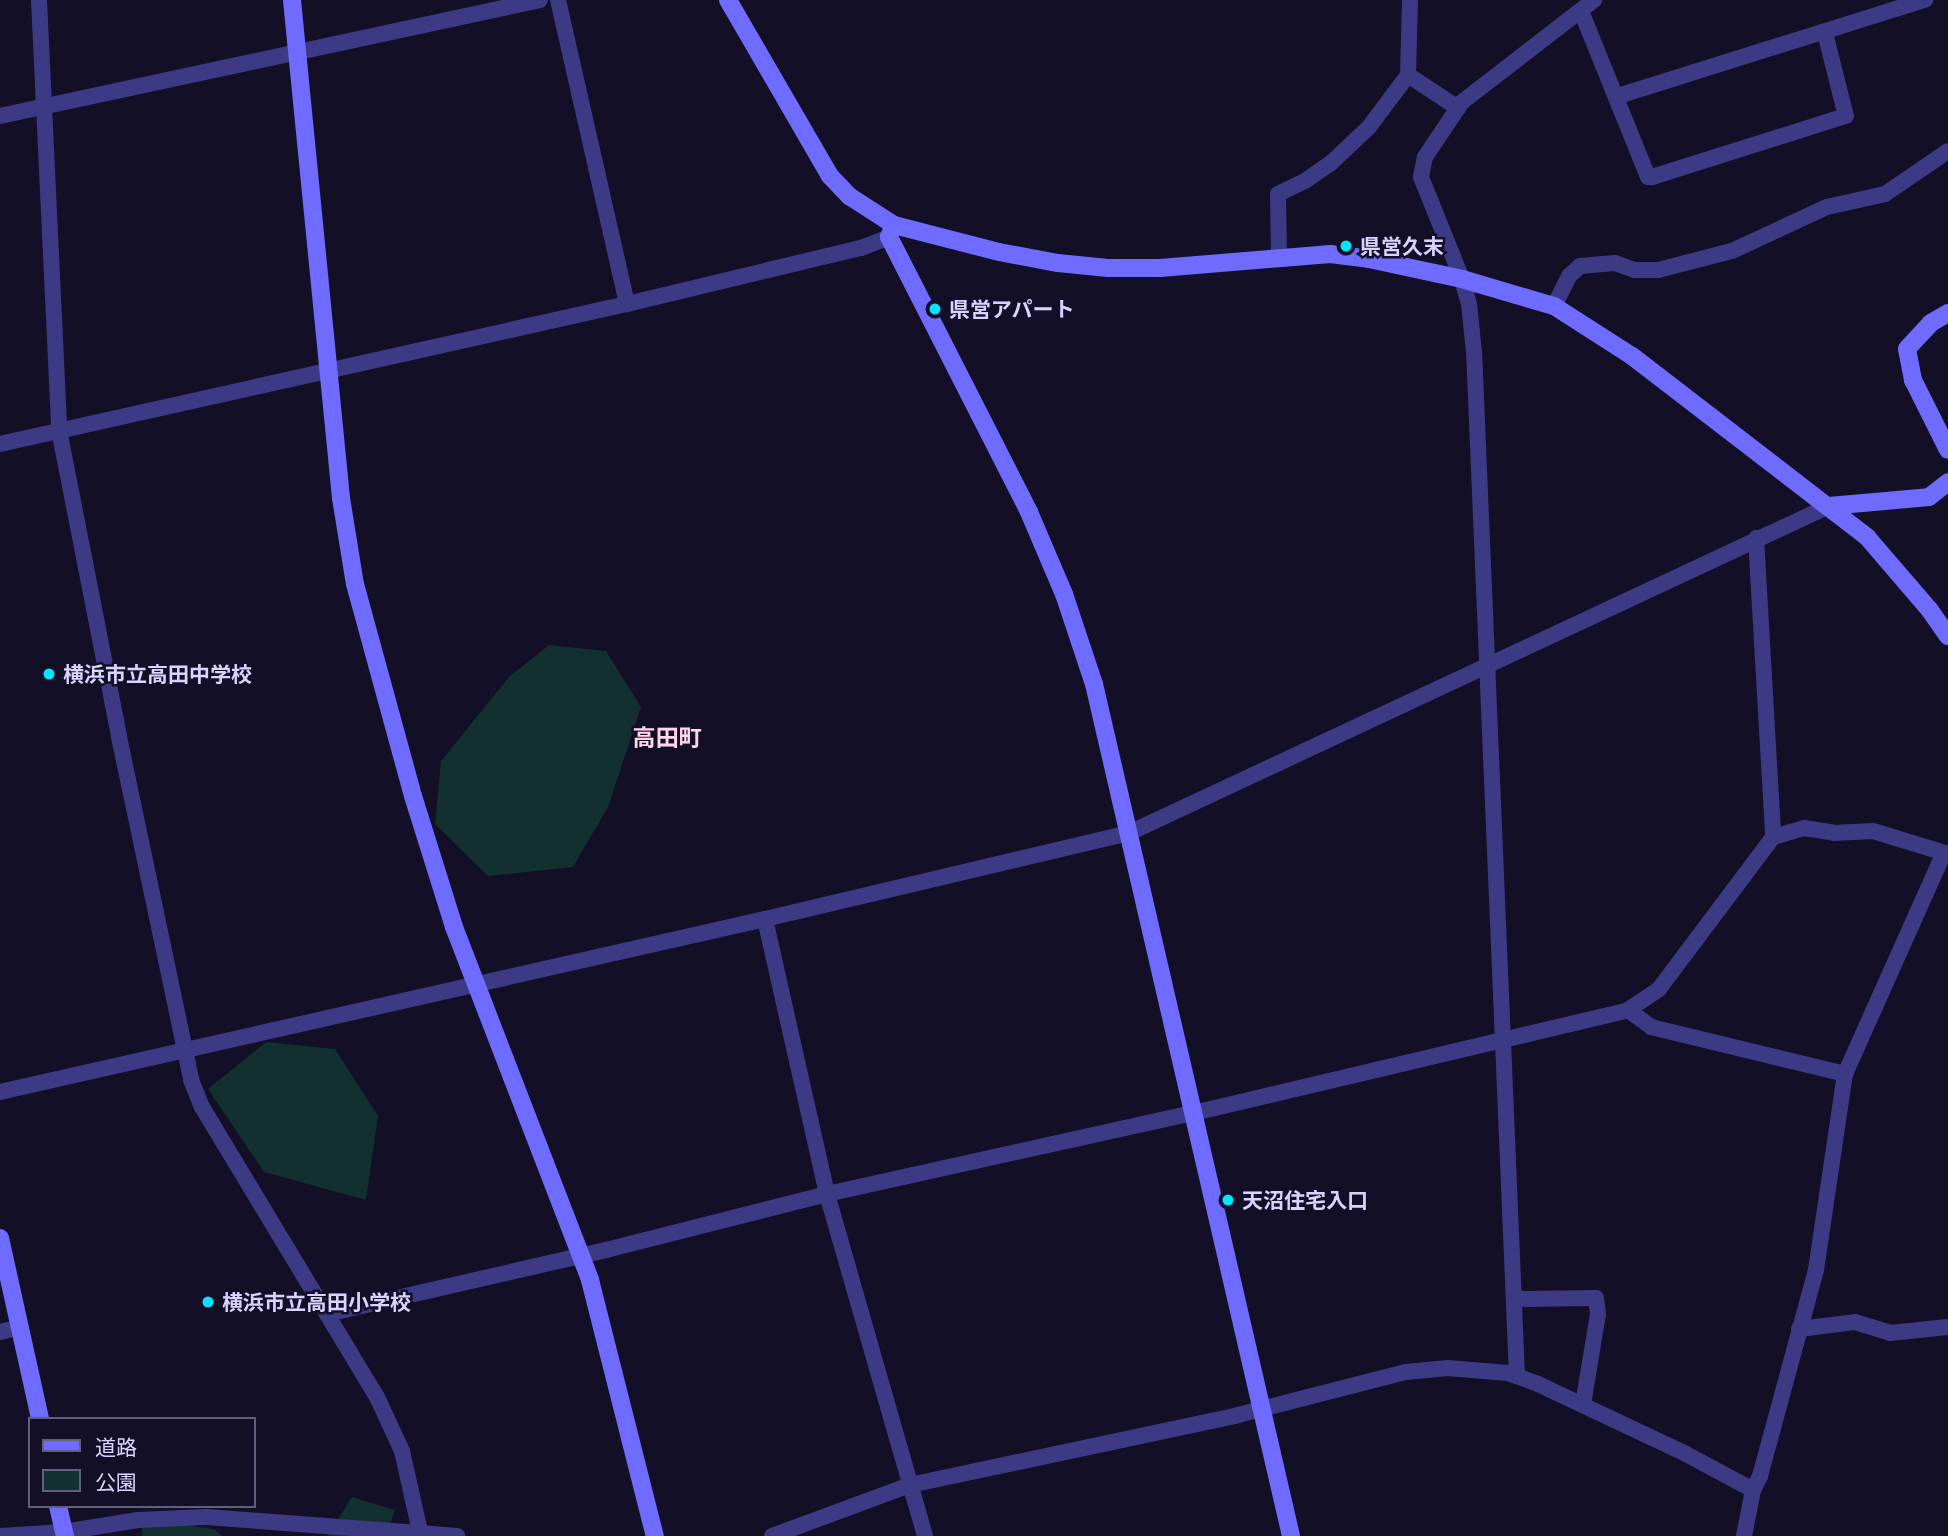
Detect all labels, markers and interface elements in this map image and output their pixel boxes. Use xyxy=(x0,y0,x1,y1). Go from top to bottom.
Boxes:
place label: 県営久末 xyxy=(1360,233,1444,259)
marker: 県営久末 xyxy=(1338,238,1354,254)
place label: 県営アパート xyxy=(949,296,1075,322)
marker: 県営アパート xyxy=(927,301,943,317)
place label: 横浜市立高田中学校 xyxy=(63,661,252,687)
marker: 横浜市立高田中学校 xyxy=(41,666,57,682)
district label: 高田町 xyxy=(633,723,701,751)
place label: 天沼住宅入口 xyxy=(1242,1187,1368,1213)
marker: 天沼住宅入口 xyxy=(1220,1192,1236,1208)
place label: 横浜市立高田小学校 xyxy=(222,1289,411,1315)
marker: 横浜市立高田小学校 xyxy=(200,1294,216,1310)
legend xyxy=(28,1417,256,1508)
text: 道路 xyxy=(95,1433,137,1461)
text: 公園 xyxy=(95,1468,137,1496)

